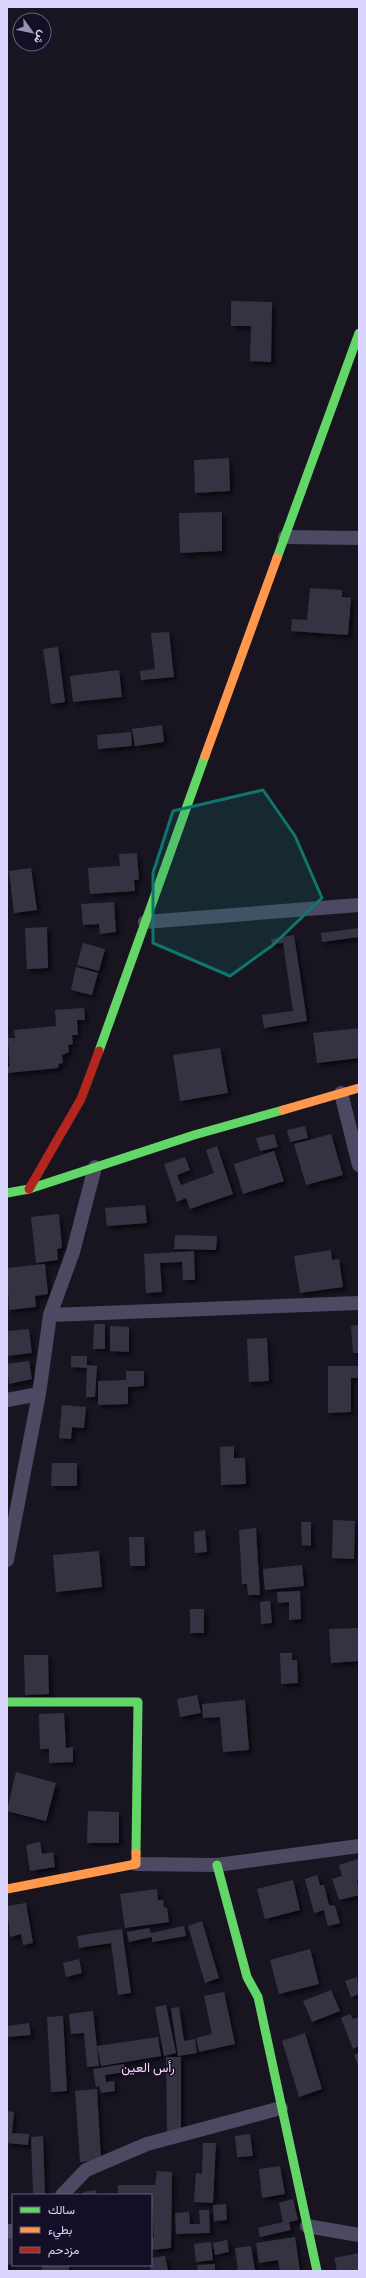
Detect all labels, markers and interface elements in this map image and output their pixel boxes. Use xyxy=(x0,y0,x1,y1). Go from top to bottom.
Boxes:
north arrow xyxy=(12,12,52,52)
text: ش xyxy=(31,28,49,46)
district label: رأس العين xyxy=(121,2060,175,2076)
legend xyxy=(12,2194,152,2266)
text: سالك xyxy=(48,2203,75,2216)
text: بطيء xyxy=(48,2223,72,2240)
text: مزدحم xyxy=(48,2243,79,2258)

